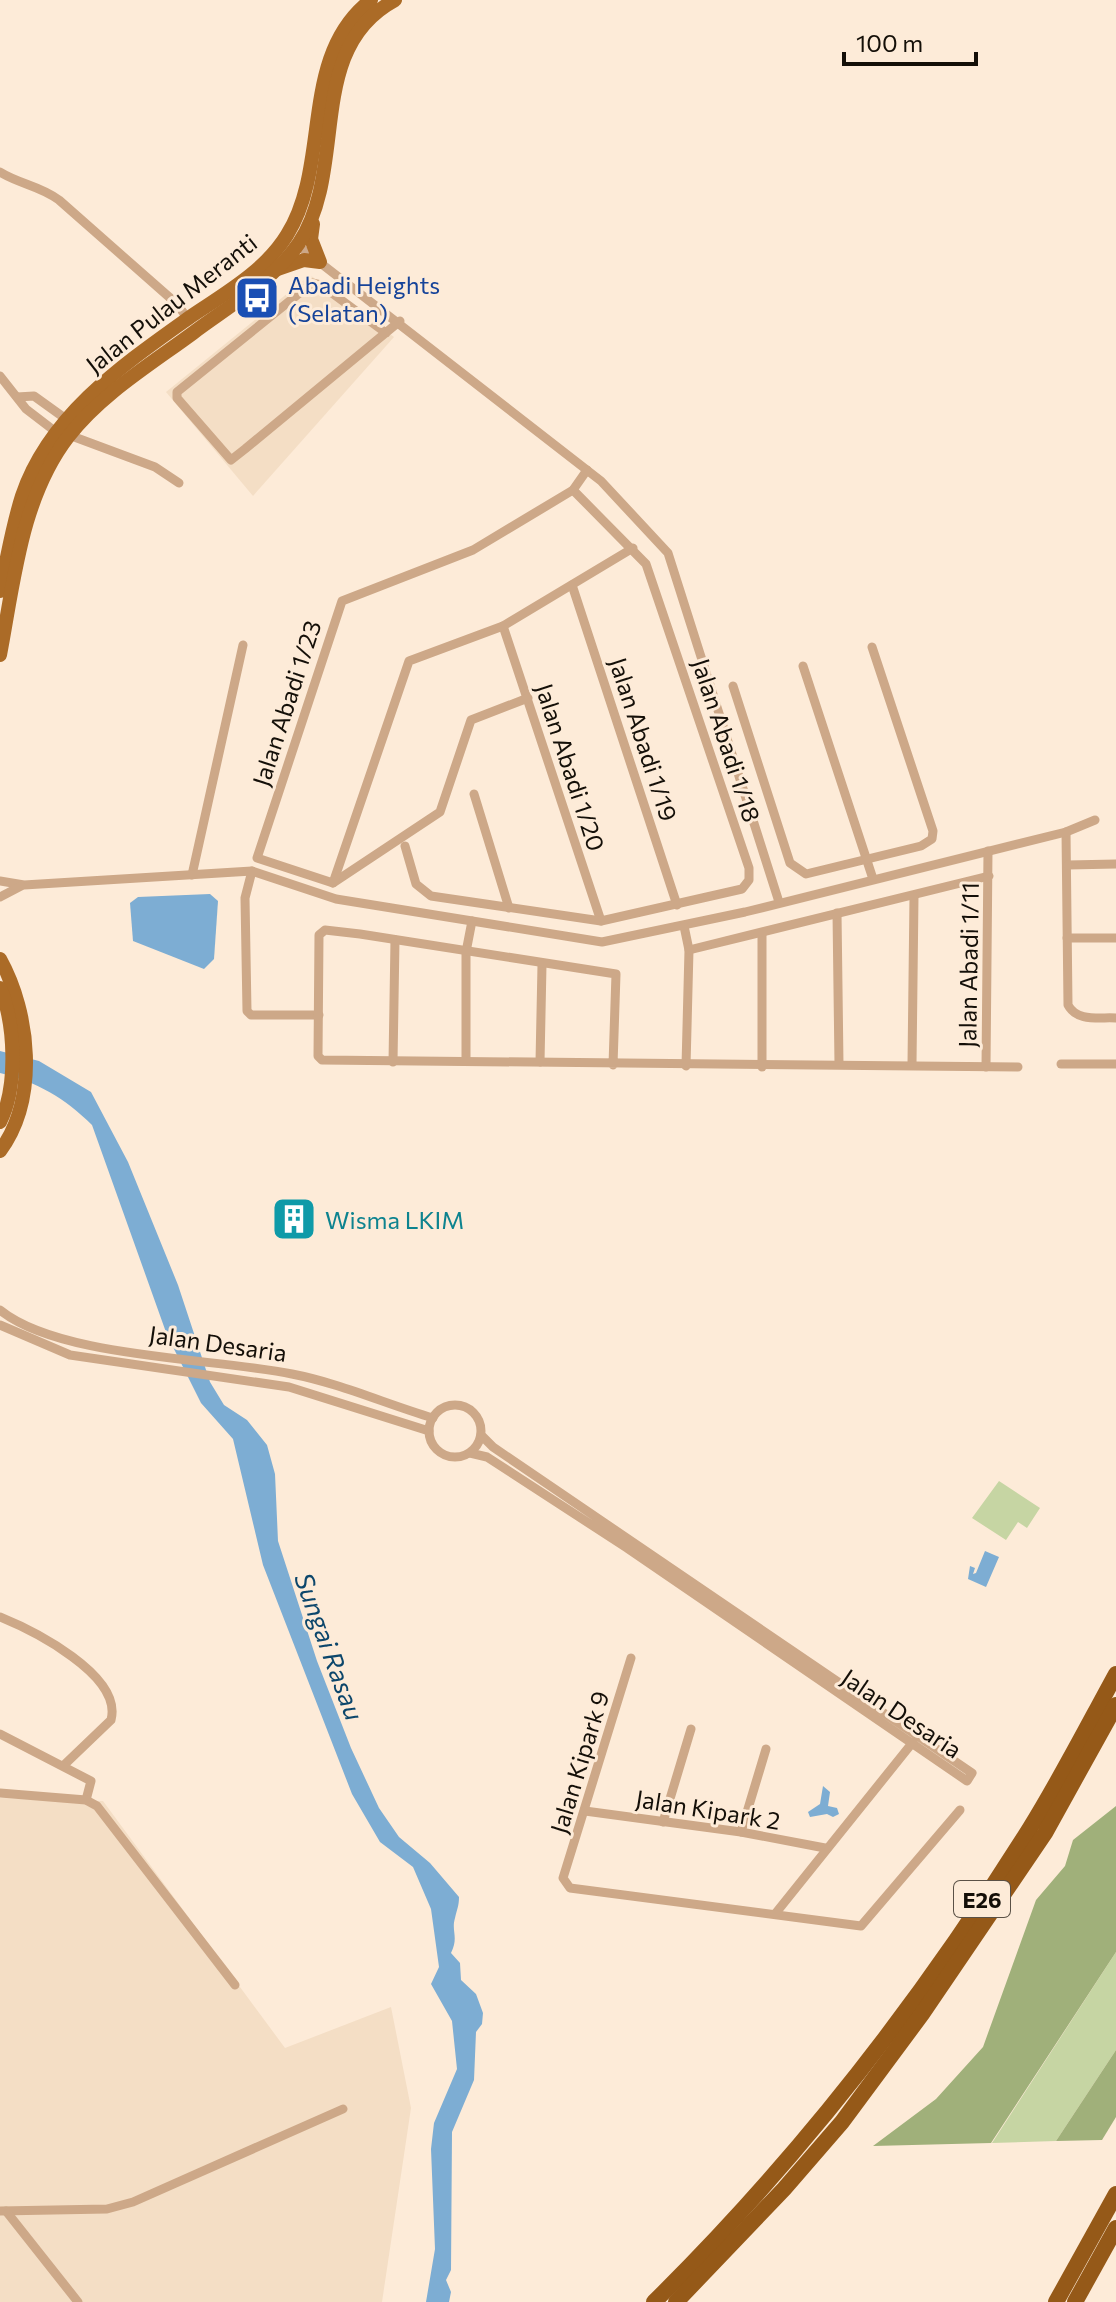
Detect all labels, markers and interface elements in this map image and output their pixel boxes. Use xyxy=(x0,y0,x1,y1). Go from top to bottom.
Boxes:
scale bar xyxy=(844,16,976,66)
text: 100 m xyxy=(856,28,923,57)
street label: Jalan Pulau Meranti xyxy=(80,227,262,379)
place label: Abadi Heights (Selatan) xyxy=(288,270,440,327)
bus stop icon: Abadi Heights (Selatan) xyxy=(233,274,281,322)
street label: Jalan Abadi 1/23 xyxy=(246,617,326,789)
street label: Jalan Abadi 1/19 xyxy=(604,654,684,824)
street label: Jalan Abadi 1/18 xyxy=(687,655,767,825)
street label: Jalan Abadi 1/20 xyxy=(530,680,612,854)
street label: Jalan Abadi 1/11 xyxy=(952,882,984,1048)
building icon: Wisma LKIM xyxy=(270,1195,318,1243)
place label: Wisma LKIM xyxy=(325,1205,464,1234)
street label: Jalan Desaria xyxy=(147,1319,289,1367)
water label: Sungai Rasau xyxy=(289,1568,371,1724)
street label: Jalan Desaria xyxy=(836,1662,968,1764)
street label: Jalan Kipark 9 xyxy=(544,1687,614,1837)
street label: Jalan Kipark 2 xyxy=(634,1783,782,1835)
road number: E26 xyxy=(954,1881,1010,1917)

